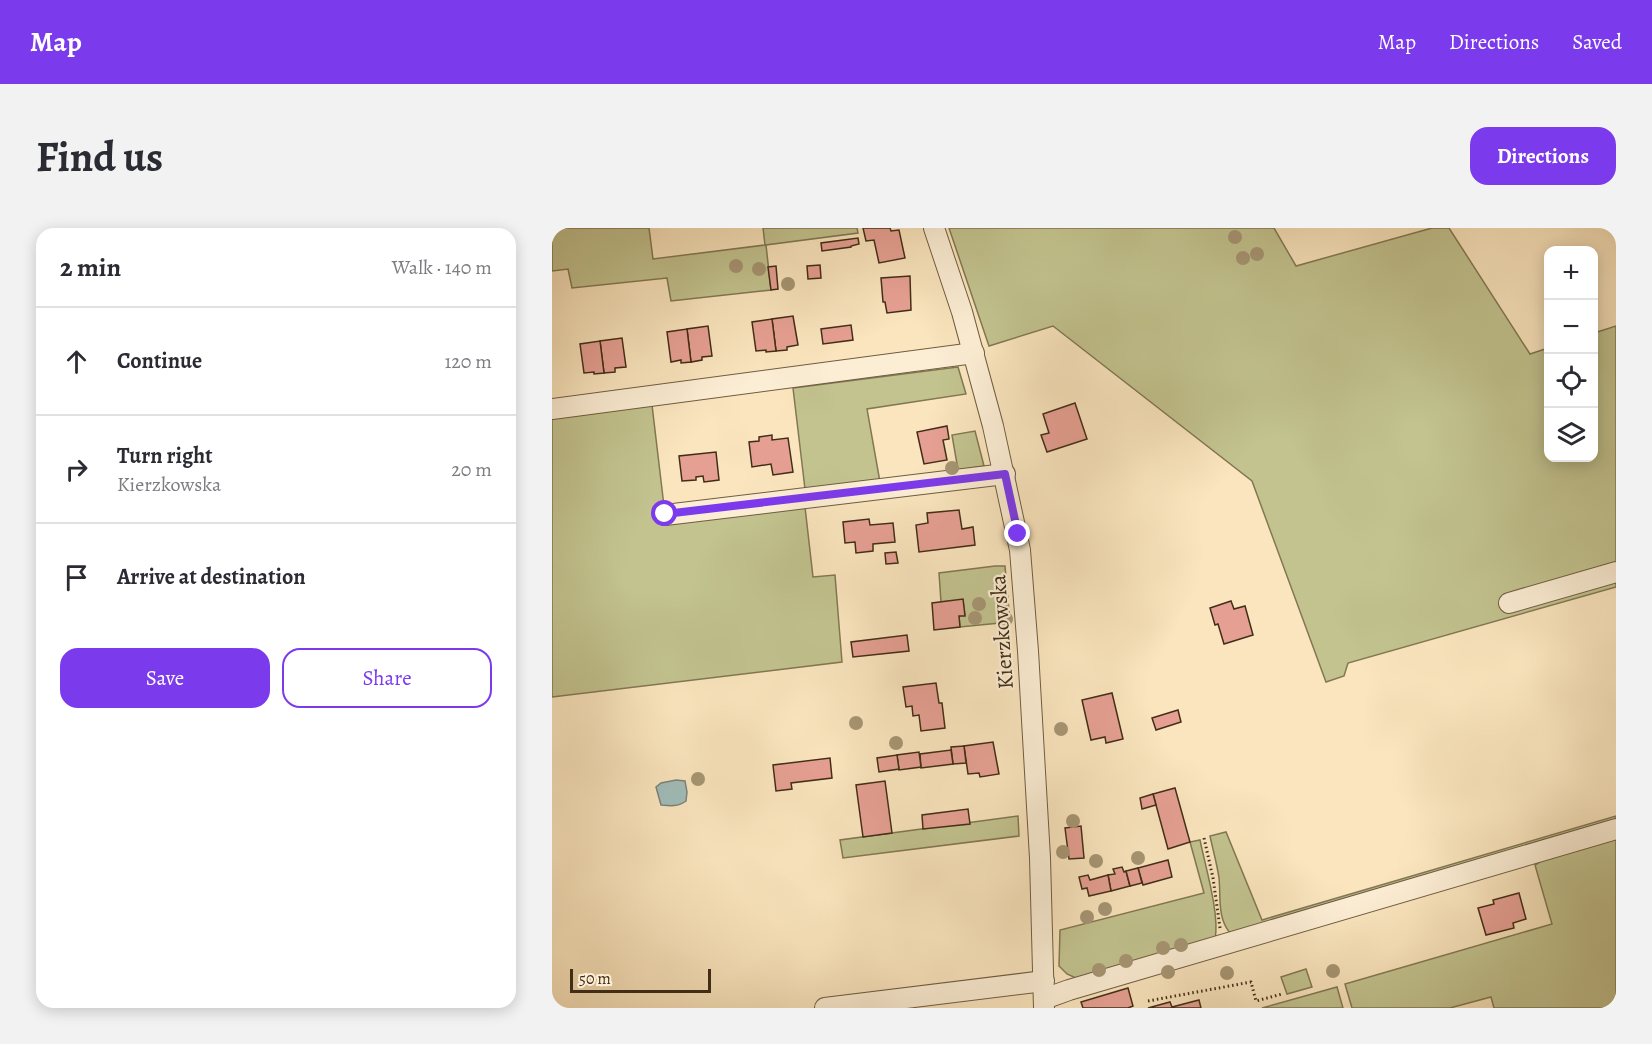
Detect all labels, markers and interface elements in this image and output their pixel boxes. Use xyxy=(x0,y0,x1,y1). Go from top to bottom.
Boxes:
text: Map xyxy=(30,23,82,61)
text: Map xyxy=(1378,28,1416,56)
text: Directions xyxy=(1449,28,1539,56)
text: Saved xyxy=(1572,28,1622,56)
button: Directions xyxy=(1470,127,1616,185)
text: Find us xyxy=(36,128,163,185)
map controls xyxy=(1544,246,1598,462)
button: + xyxy=(1544,246,1598,300)
text: 2 min xyxy=(60,250,121,285)
text: Walk · 140 m xyxy=(392,254,492,281)
button: − xyxy=(1544,300,1598,354)
icon: ahead xyxy=(60,345,93,378)
text: Continue xyxy=(117,346,202,376)
text: 120 m xyxy=(444,348,492,375)
button: locate xyxy=(1544,354,1598,408)
button: layers xyxy=(1544,408,1598,462)
text: Turn right xyxy=(117,441,213,471)
icon: right xyxy=(60,453,93,486)
text: 20 m xyxy=(451,456,492,483)
text: Kierzkowska xyxy=(117,471,221,498)
route start xyxy=(651,500,677,526)
route end xyxy=(1004,520,1030,546)
icon: arrive xyxy=(60,561,93,594)
text: Arrive at destination xyxy=(117,562,306,592)
street label: Kierzkowska xyxy=(983,573,1021,690)
button: Save xyxy=(60,648,270,708)
button: Share xyxy=(282,648,492,708)
scale bar xyxy=(570,966,711,994)
text: 50 m xyxy=(579,968,611,990)

